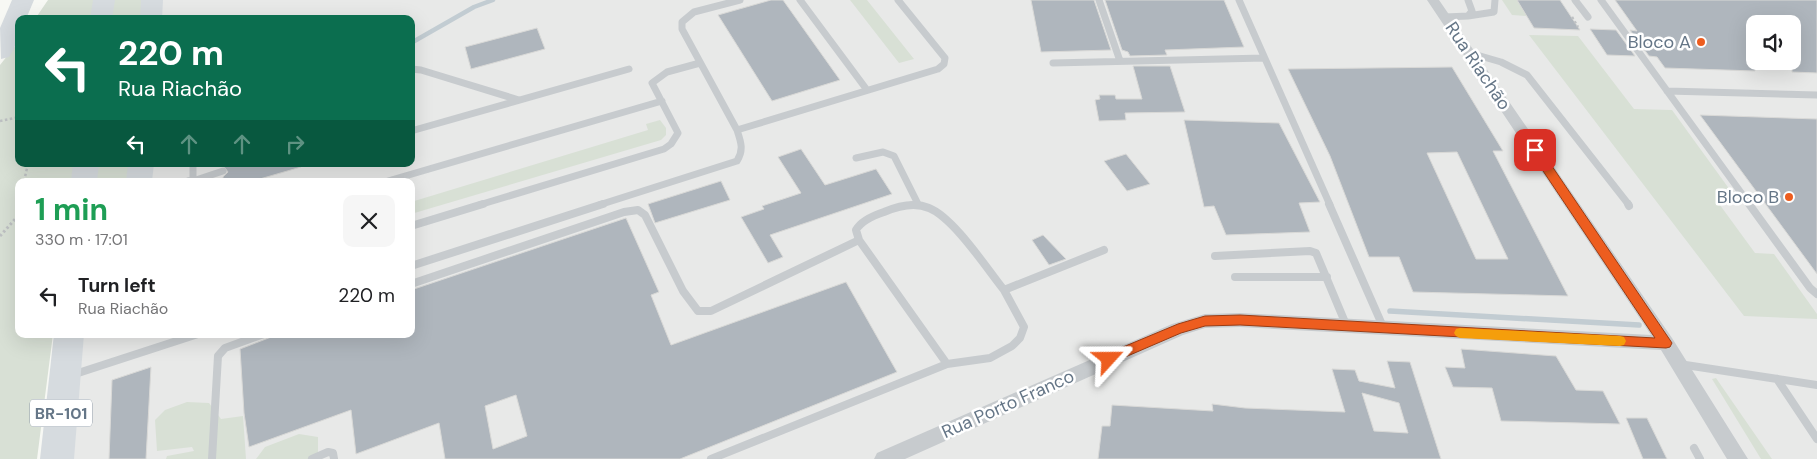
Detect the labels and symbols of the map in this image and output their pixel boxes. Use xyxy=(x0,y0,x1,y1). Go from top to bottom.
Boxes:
street label: Rua Riachão xyxy=(1440,17,1516,115)
place label: Bloco A xyxy=(1628,30,1691,54)
marker: Bloco A xyxy=(1695,36,1707,48)
pin xyxy=(1514,129,1556,171)
place label: Bloco B xyxy=(1717,185,1779,209)
marker: Bloco B xyxy=(1783,191,1795,203)
position arrow xyxy=(1082,332,1134,384)
street label: Rua Porto Franco xyxy=(938,364,1078,444)
road number: BR-101 xyxy=(30,399,92,426)

